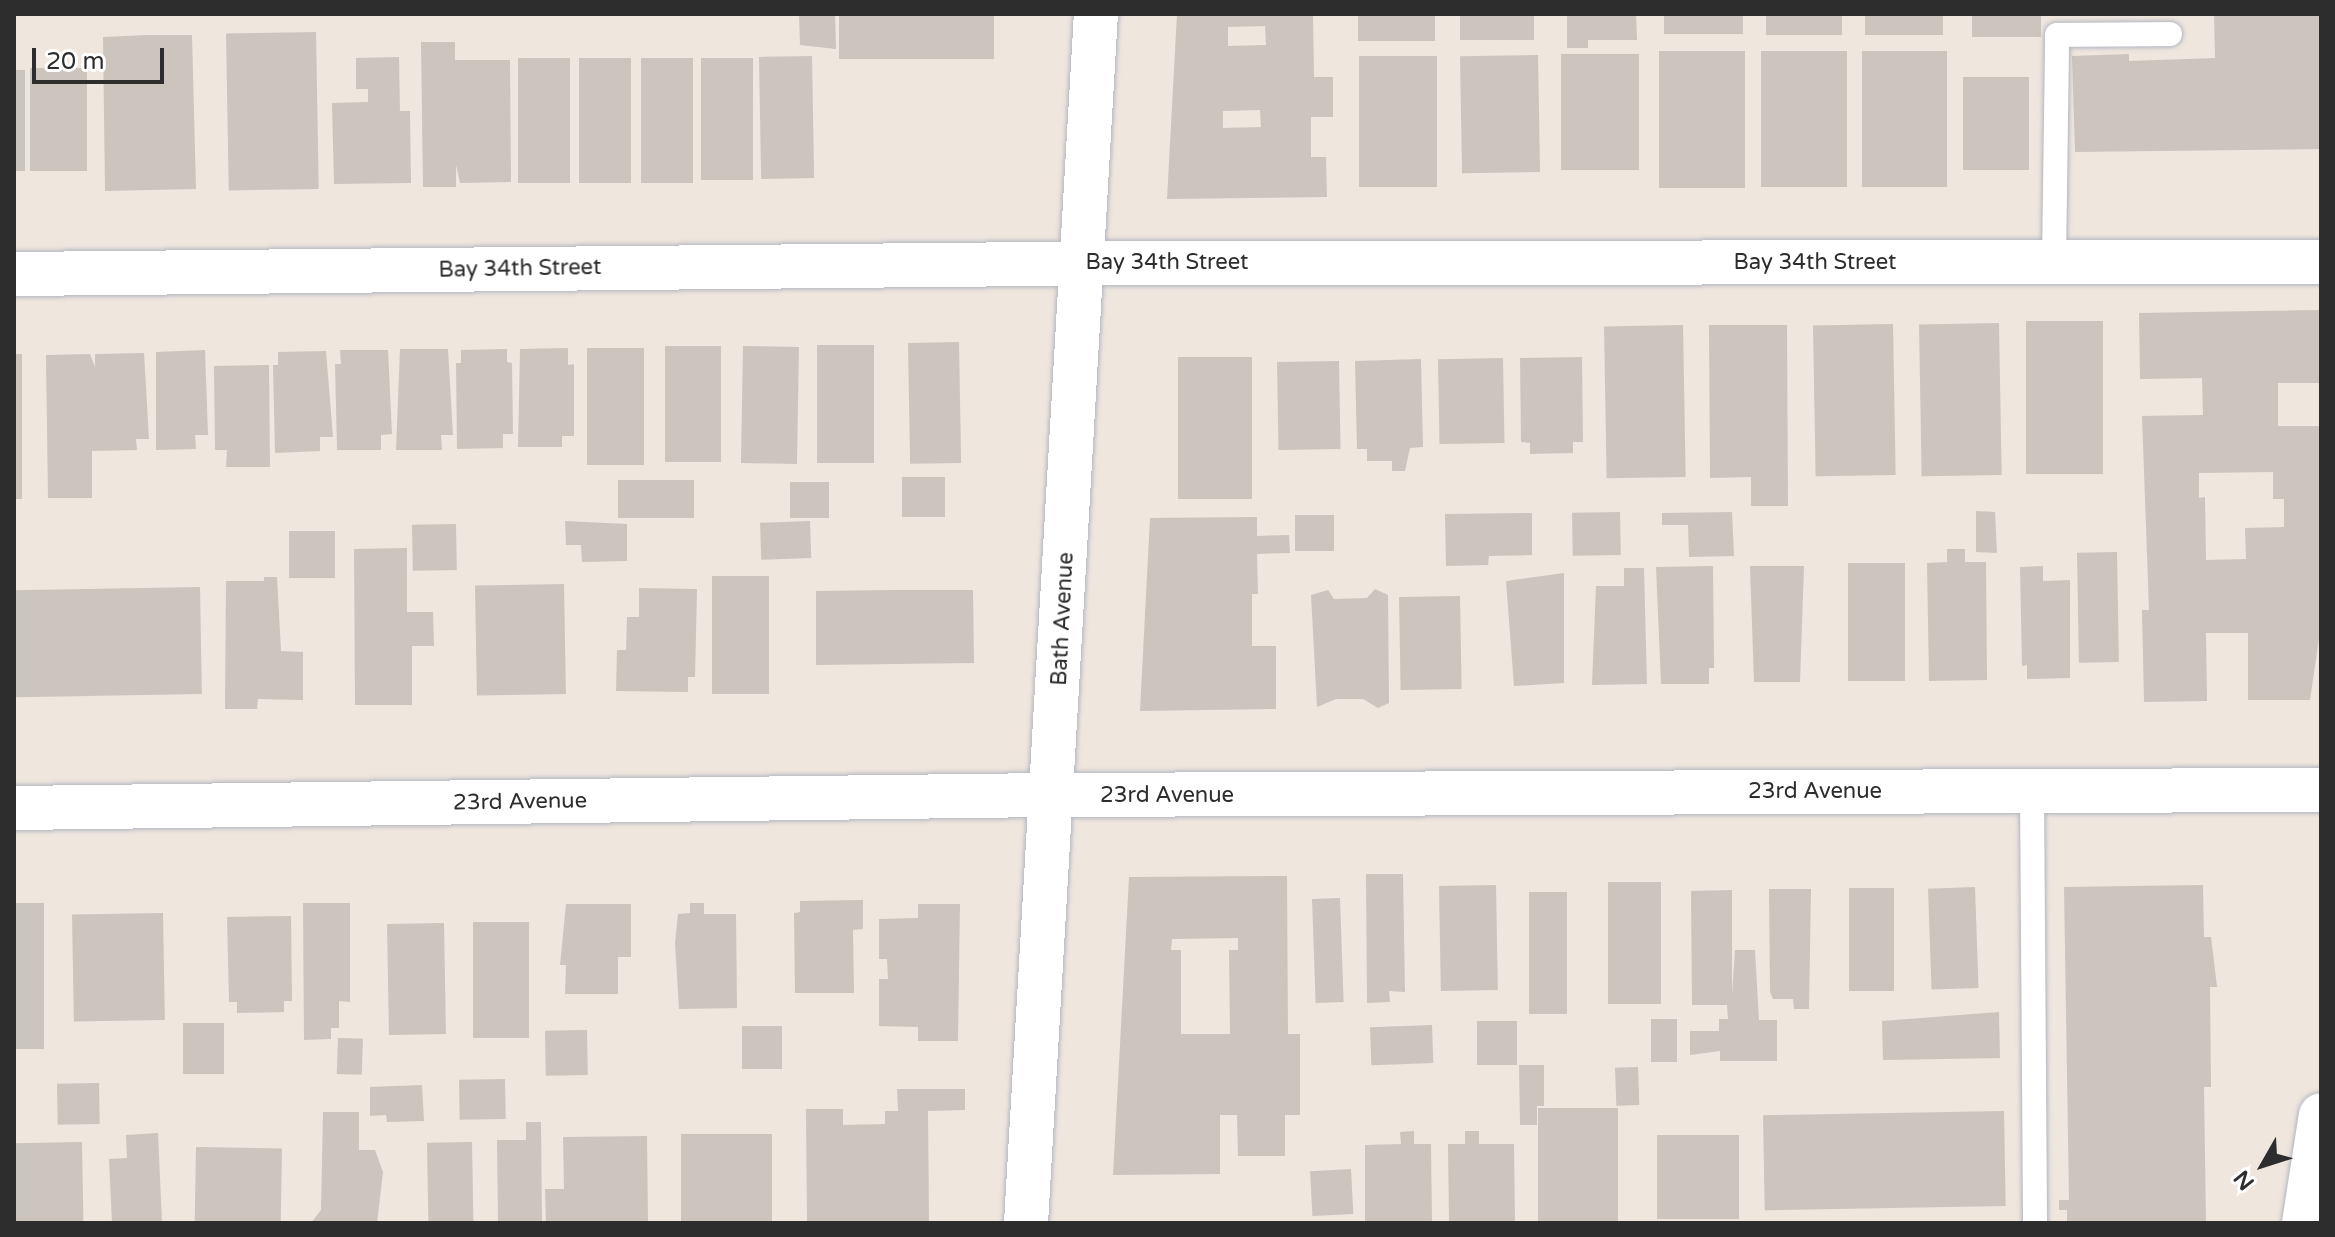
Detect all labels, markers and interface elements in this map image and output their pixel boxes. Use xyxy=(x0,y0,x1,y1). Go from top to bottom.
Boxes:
scale bar xyxy=(36,32,168,82)
text: 20 m xyxy=(46,47,104,76)
street label: Bay 34th Street xyxy=(1086,250,1248,276)
street label: Bay 34th Street xyxy=(1734,250,1896,276)
street label: Bay 34th Street xyxy=(438,254,602,284)
street label: Bath Avenue xyxy=(1046,552,1080,686)
street label: 23rd Avenue xyxy=(1748,779,1882,805)
street label: 23rd Avenue xyxy=(1100,783,1234,809)
street label: 23rd Avenue xyxy=(453,788,587,816)
north arrow xyxy=(2223,1125,2303,1205)
text: N xyxy=(2229,1165,2260,1195)

